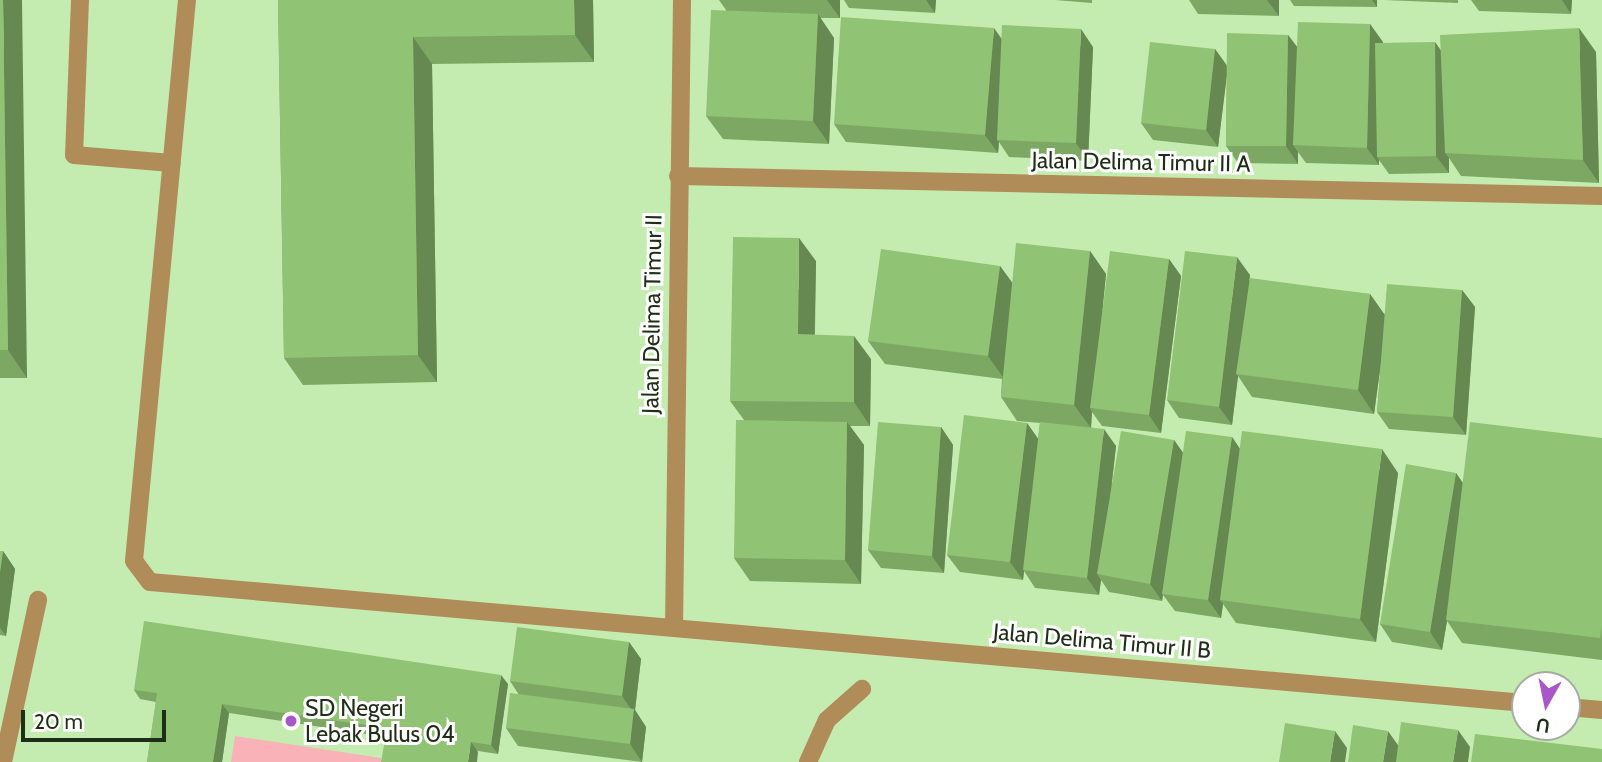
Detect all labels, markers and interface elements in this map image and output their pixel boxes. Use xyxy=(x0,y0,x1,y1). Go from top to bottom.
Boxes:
street label: Jalan Delima Timur II A xyxy=(1031,146,1251,178)
street label: Jalan Delima Timur II xyxy=(636,214,668,414)
street label: Jalan Delima Timur II B xyxy=(992,618,1212,664)
north arrow xyxy=(1511,671,1581,741)
place label: SD Negeri Lebak Bulus 04 xyxy=(305,694,455,748)
scale bar xyxy=(24,696,170,740)
text: 20 m xyxy=(34,709,83,734)
marker: SD Negeri Lebak Bulus 04 xyxy=(283,713,299,729)
text: U xyxy=(1534,713,1551,738)

